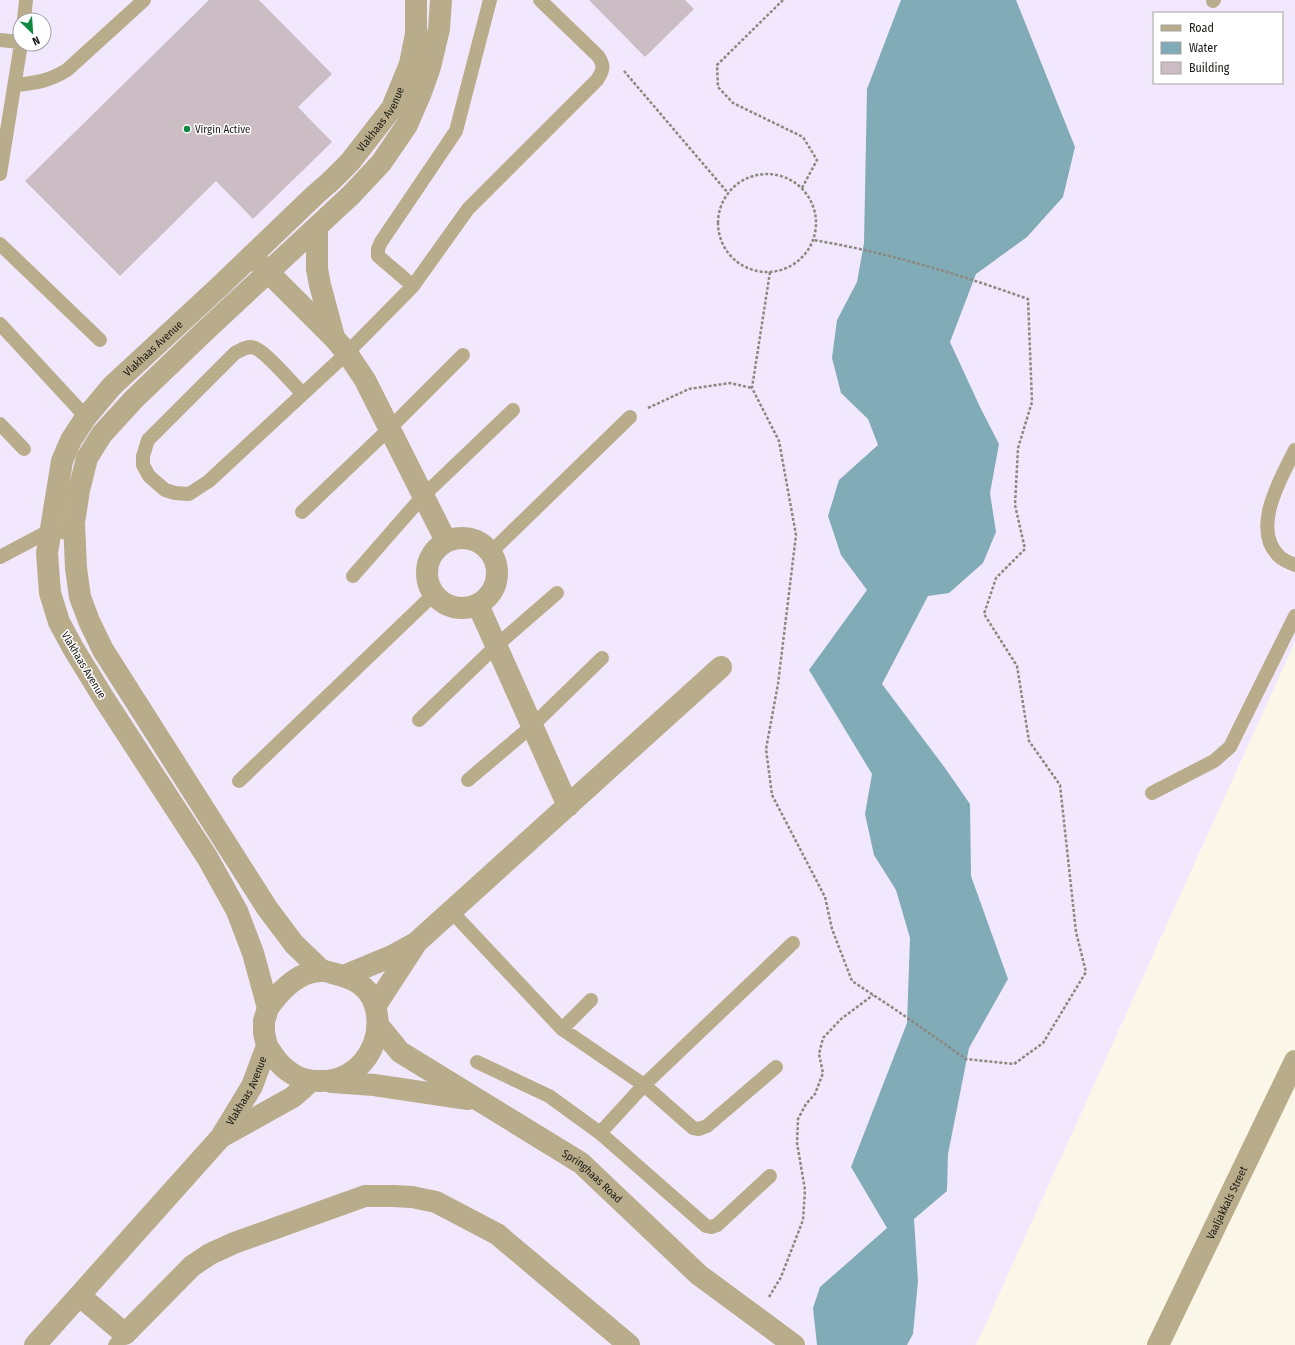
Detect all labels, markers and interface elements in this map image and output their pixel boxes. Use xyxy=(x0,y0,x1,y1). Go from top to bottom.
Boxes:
north arrow xyxy=(12,12,52,52)
legend xyxy=(1153,12,1283,84)
text: Road xyxy=(1189,21,1214,35)
text: N xyxy=(30,33,42,48)
text: Water xyxy=(1189,41,1218,55)
text: Building xyxy=(1189,61,1230,75)
street label: Vlakhaas Avenue xyxy=(354,85,407,155)
place label: Virgin Active xyxy=(195,123,251,136)
marker: Virgin Active xyxy=(182,124,192,134)
street label: Vlakhaas Avenue xyxy=(121,318,185,379)
street label: Vlakhaas Avenue xyxy=(58,629,109,701)
street label: Vlakhaas Avenue xyxy=(224,1055,270,1128)
street label: Springhaas Road xyxy=(560,1147,625,1206)
street label: Vaaljakkals Street xyxy=(1204,1164,1250,1242)

